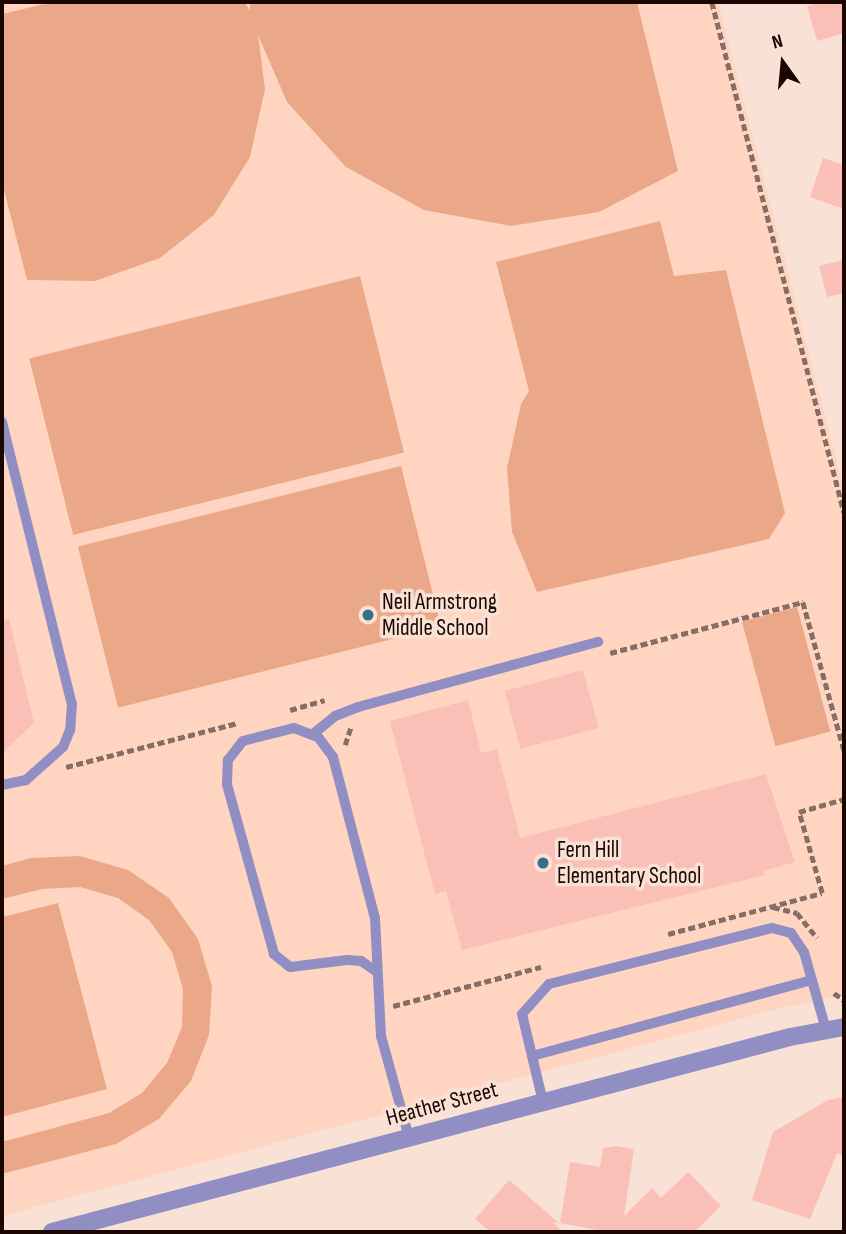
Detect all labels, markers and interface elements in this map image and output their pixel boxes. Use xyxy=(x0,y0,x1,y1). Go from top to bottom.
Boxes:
north arrow xyxy=(748,28,818,98)
text: N xyxy=(770,30,785,55)
place label: Neil Armstrong Middle School xyxy=(382,588,497,642)
marker: Neil Armstrong Middle School xyxy=(360,607,376,623)
place label: Fern Hill Elementary School xyxy=(557,836,701,890)
marker: Fern Hill Elementary School xyxy=(535,855,551,871)
street label: Heather Street xyxy=(383,1076,501,1132)

